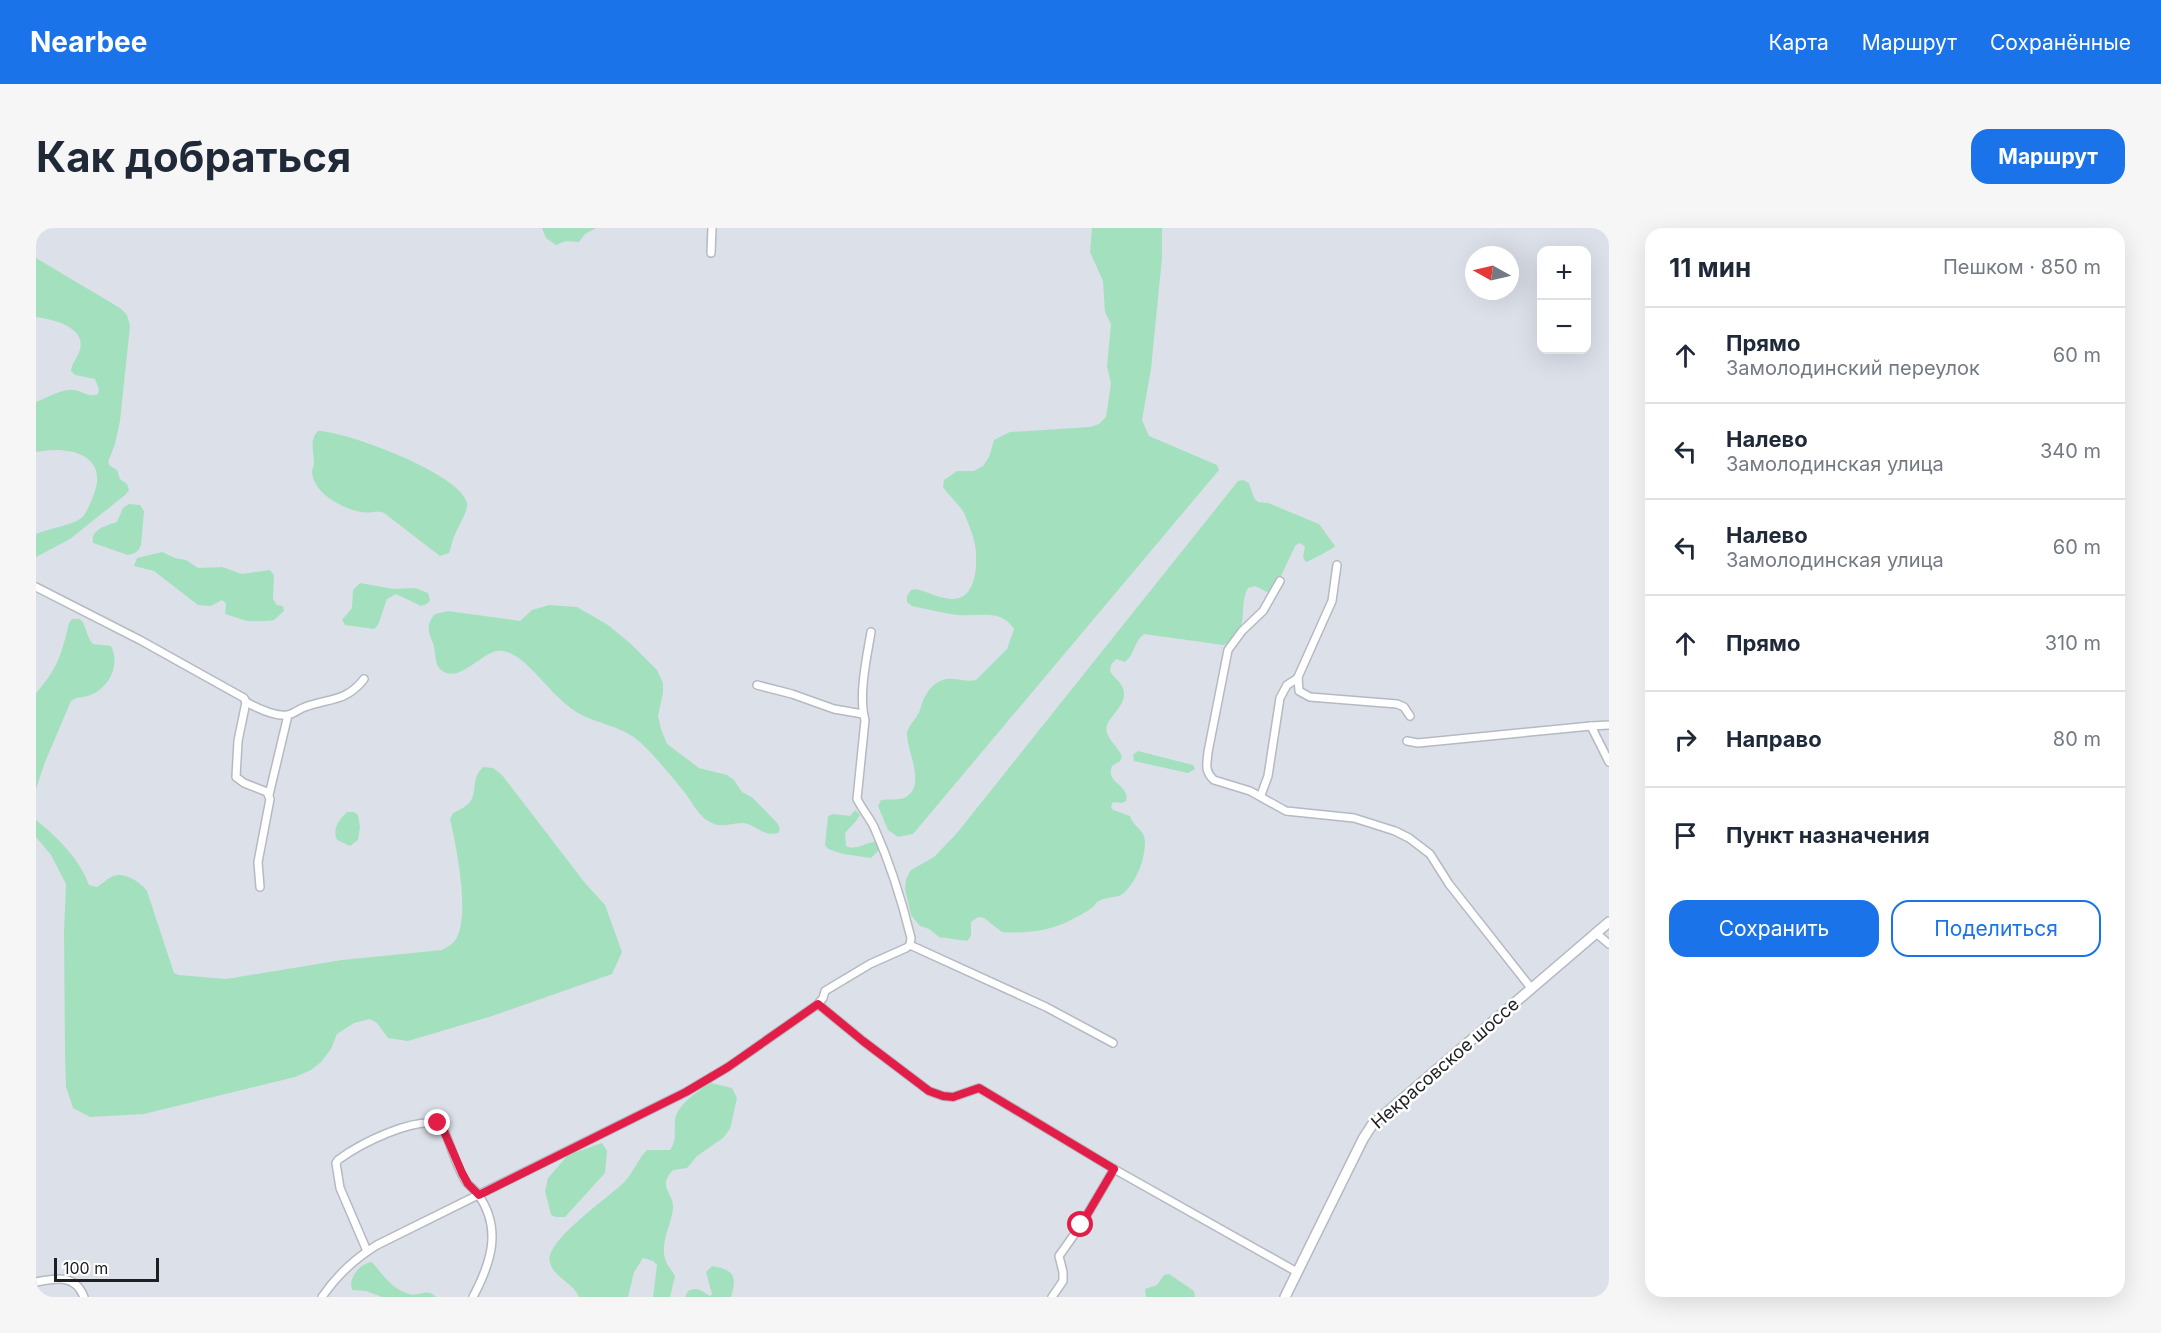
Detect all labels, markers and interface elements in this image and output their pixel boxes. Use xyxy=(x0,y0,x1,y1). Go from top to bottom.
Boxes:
text: Nearbee xyxy=(30,25,147,59)
text: Карта xyxy=(1768,30,1829,55)
text: Маршрут xyxy=(1862,30,1957,55)
text: Сохранённые xyxy=(1990,30,2131,55)
button: Маршрут xyxy=(1971,129,2125,184)
text: Как добраться xyxy=(36,131,351,182)
north arrow xyxy=(1465,246,1519,300)
map controls xyxy=(1537,246,1591,354)
button: + xyxy=(1537,246,1591,300)
text: 11 мин xyxy=(1669,252,1751,283)
text: Пешком · 850 m xyxy=(1943,255,2101,279)
button: − xyxy=(1537,300,1591,354)
text: Прямо xyxy=(1726,330,1800,356)
icon: ahead xyxy=(1669,339,1702,372)
text: 60 m xyxy=(2053,343,2101,367)
text: Замолодинский переулок xyxy=(1726,356,1980,380)
text: Налево xyxy=(1726,426,1808,452)
icon: left xyxy=(1669,435,1702,468)
text: 340 m xyxy=(2040,439,2101,463)
text: Замолодинская улица xyxy=(1726,452,1944,476)
text: Налево xyxy=(1726,522,1808,548)
icon: left xyxy=(1669,531,1702,564)
text: 60 m xyxy=(2053,535,2101,559)
text: Замолодинская улица xyxy=(1726,548,1944,572)
icon: ahead xyxy=(1669,627,1702,660)
text: Прямо xyxy=(1726,630,1800,656)
text: 310 m xyxy=(2045,631,2101,655)
icon: right xyxy=(1669,723,1702,756)
text: Направо xyxy=(1726,726,1822,752)
text: 80 m xyxy=(2053,727,2101,751)
icon: arrive xyxy=(1669,819,1702,852)
text: Пункт назначения xyxy=(1726,822,1930,848)
button: Сохранить xyxy=(1669,900,1879,957)
button: Поделиться xyxy=(1891,900,2101,957)
street label: Некрасовское шоссе xyxy=(1367,993,1523,1133)
route end xyxy=(424,1109,450,1135)
route start xyxy=(1067,1211,1093,1237)
scale bar xyxy=(54,1255,159,1282)
text: 100 m xyxy=(63,1258,108,1278)

